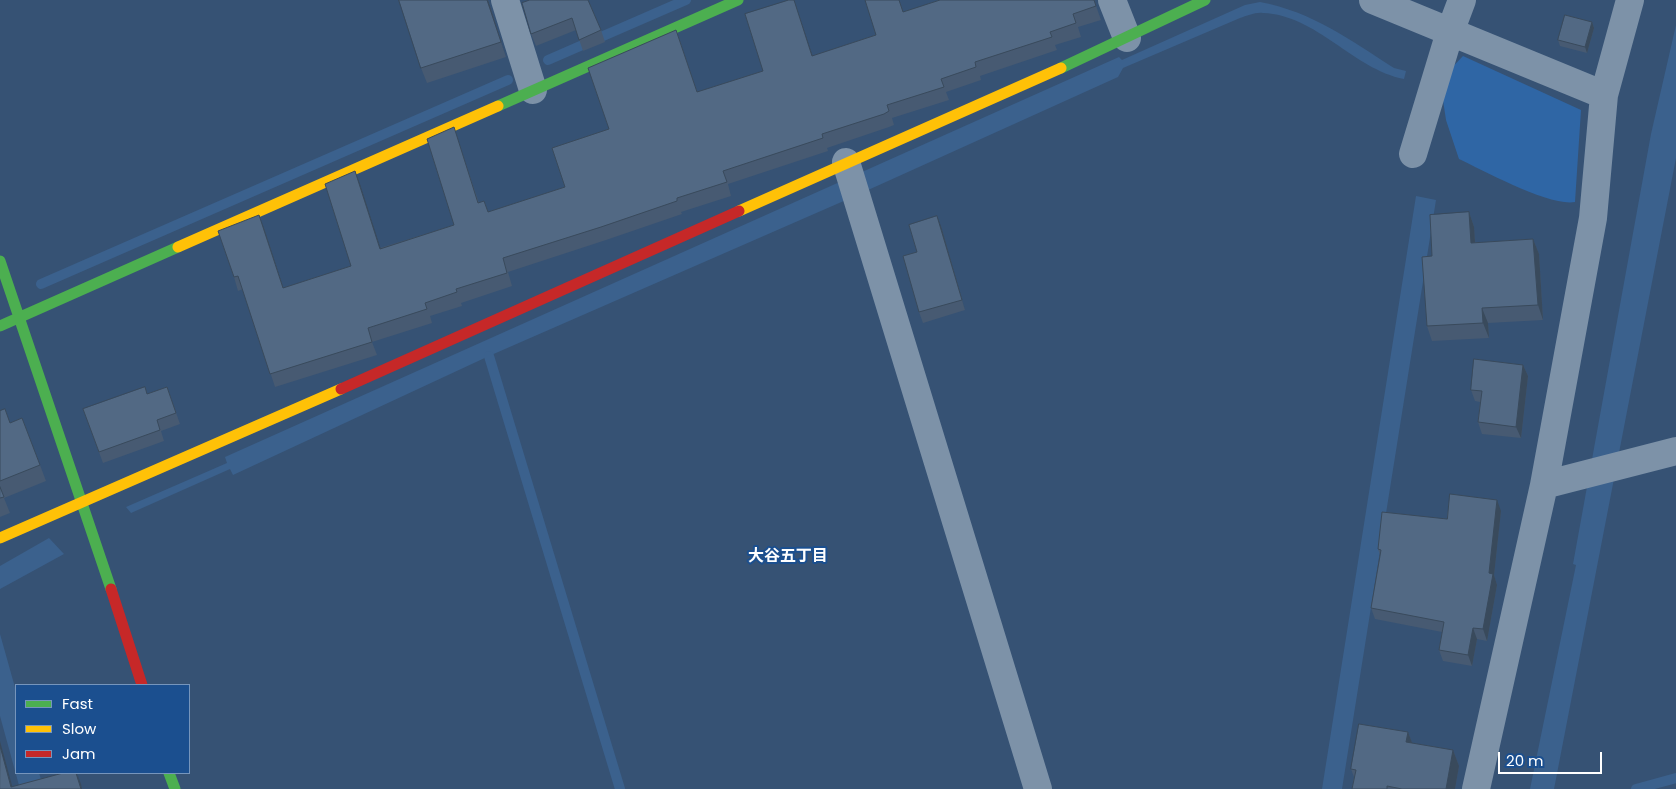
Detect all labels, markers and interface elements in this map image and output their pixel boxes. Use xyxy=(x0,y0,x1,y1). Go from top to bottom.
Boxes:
district label: 大谷五丁目 xyxy=(748,547,828,567)
legend xyxy=(15,684,190,774)
text: Fast xyxy=(62,693,93,714)
text: Slow xyxy=(62,718,96,739)
scale bar xyxy=(1501,742,1605,774)
text: Jam xyxy=(62,743,96,764)
text: 20 m xyxy=(1506,750,1544,771)

